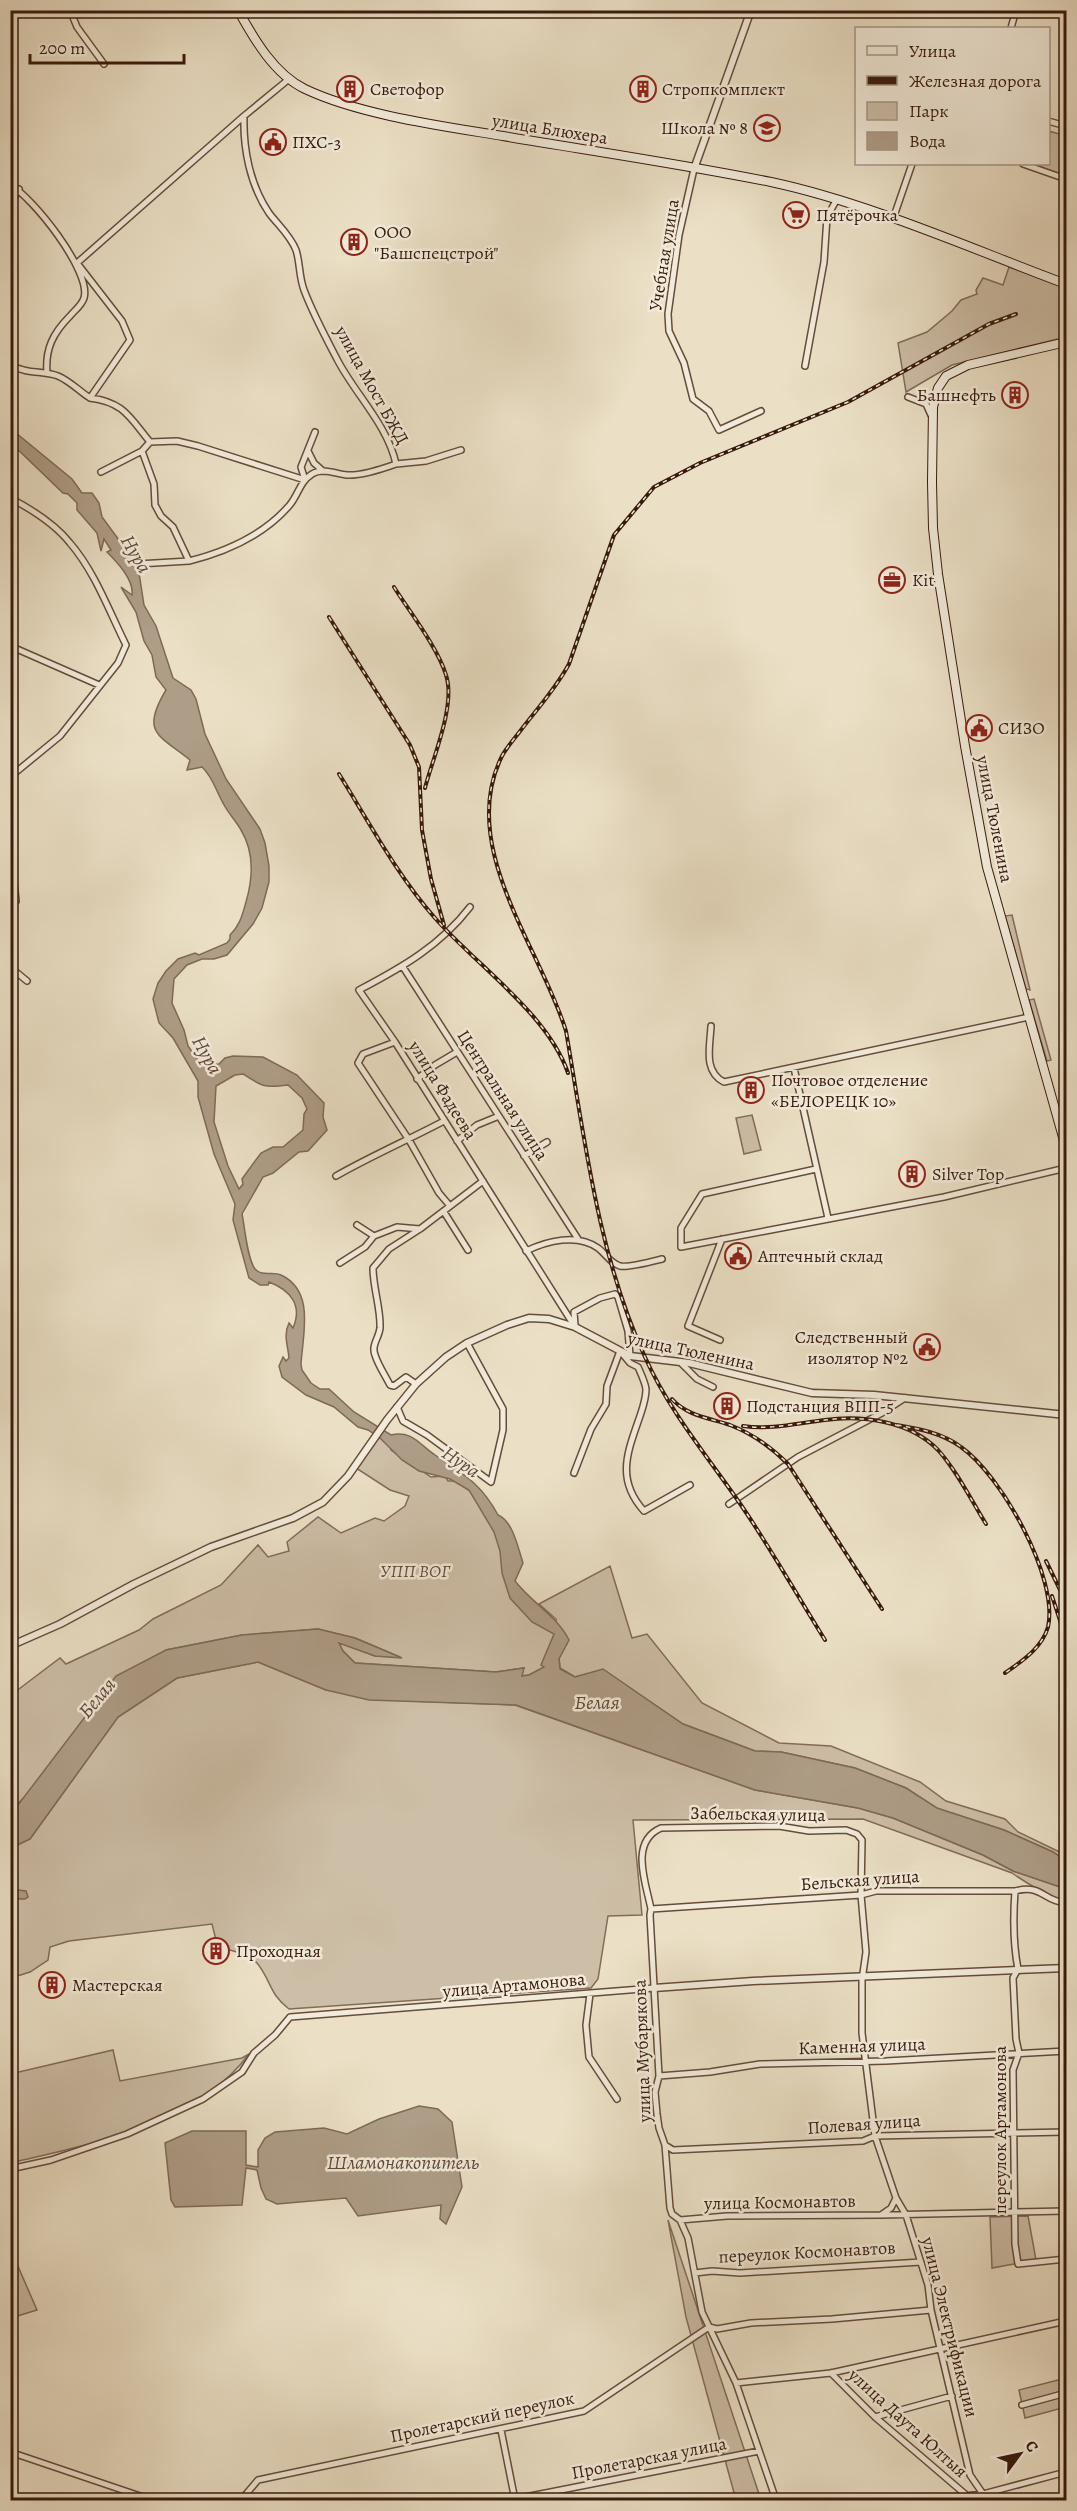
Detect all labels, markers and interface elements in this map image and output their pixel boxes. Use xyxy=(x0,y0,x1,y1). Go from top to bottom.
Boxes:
scale bar xyxy=(30,27,184,65)
legend xyxy=(855,27,1050,165)
text: 200 m xyxy=(39,36,85,60)
text: Улица xyxy=(909,39,957,63)
text: Железная дорога xyxy=(909,69,1042,93)
building icon: Светофор xyxy=(335,74,365,104)
building icon: Стропкомплект xyxy=(628,74,658,104)
place label: Светофор xyxy=(370,77,444,101)
place label: Стропкомплект xyxy=(662,77,785,101)
text: Парк xyxy=(909,99,949,123)
street label: улица Блюхера xyxy=(490,108,610,150)
school or university icon: Школа № 8 xyxy=(752,113,782,143)
place label: Школа № 8 xyxy=(661,116,748,140)
public building icon: ПХС-3 xyxy=(258,127,288,157)
text: Вода xyxy=(909,129,947,153)
place label: ПХС-3 xyxy=(292,130,341,154)
street label: Учебная улица xyxy=(643,197,685,313)
supermarket icon: Пятёрочка xyxy=(781,200,811,230)
place label: Пятёрочка xyxy=(816,203,899,227)
place label: ООО "Башспецстрой" xyxy=(374,220,499,265)
building icon: ООО "Башспецстрой" xyxy=(339,227,369,257)
street label: улица Мост БЖД xyxy=(329,321,415,449)
building icon: Башнефть xyxy=(1000,380,1030,410)
place label: Башнефть xyxy=(917,383,996,407)
water label: Нура xyxy=(114,530,158,578)
office icon: Kit xyxy=(877,565,907,595)
place label: Kit xyxy=(912,568,934,592)
public building icon: СИЗО xyxy=(964,713,994,743)
place label: СИЗО xyxy=(998,716,1045,740)
street label: улица Тюленина xyxy=(971,752,1019,885)
street label: Центральная улица xyxy=(452,1025,555,1165)
water label: Нура xyxy=(185,1031,229,1079)
street label: улица Фадеева xyxy=(402,1035,483,1145)
place label: Почтовое отделение «БЕЛОРЕЦК 10» xyxy=(771,1068,928,1113)
building icon: Почтовое отделение «БЕЛОРЕЦК 10» xyxy=(736,1075,766,1105)
building icon: Silver Top xyxy=(897,1159,927,1189)
place label: Silver Top xyxy=(932,1162,1004,1186)
public building icon: Аптечный склад xyxy=(723,1241,753,1271)
place label: Аптечный склад xyxy=(757,1244,883,1268)
place label: Следственный изолятор №2 xyxy=(795,1325,908,1370)
street label: улица Тюленина xyxy=(624,1326,757,1376)
public building icon: Следственный изолятор №2 xyxy=(912,1332,942,1362)
building icon: Подстанция ВПП-5 xyxy=(712,1391,742,1421)
place label: Подстанция ВПП-5 xyxy=(746,1394,894,1418)
water label: Нура xyxy=(437,1439,485,1485)
park label: УПП ВОГ xyxy=(380,1559,451,1583)
water label: Белая xyxy=(72,1672,122,1724)
water label: Белая xyxy=(574,1689,620,1716)
street label: Забельская улица xyxy=(690,1801,827,1827)
street label: Бельская улица xyxy=(800,1864,921,1896)
building icon: Проходная xyxy=(201,1936,231,1966)
place label: Проходная xyxy=(236,1939,321,1963)
street label: улица Артамонова xyxy=(441,1967,587,2003)
building icon: Мастерская xyxy=(37,1970,67,2000)
place label: Мастерская xyxy=(72,1973,163,1997)
street label: улица Мубарякова xyxy=(627,1978,657,2124)
street label: Каменная улица xyxy=(798,2032,927,2060)
street label: переулок Артамонова xyxy=(988,2045,1012,2214)
street label: Полевая улица xyxy=(806,2108,922,2140)
water label: Шламонакопитель xyxy=(327,2149,479,2176)
street label: улица Космонавтов xyxy=(703,2189,856,2215)
street label: улица Электрификации xyxy=(916,2233,984,2420)
street label: переулок Космонавтов xyxy=(718,2235,896,2269)
street label: улица Даута Юлтыя xyxy=(843,2362,973,2483)
street label: Пролетарский переулок xyxy=(388,2386,576,2448)
north arrow xyxy=(990,2424,1050,2484)
street label: Пролетарская улица xyxy=(569,2431,729,2485)
text: С xyxy=(1020,2436,1044,2457)

